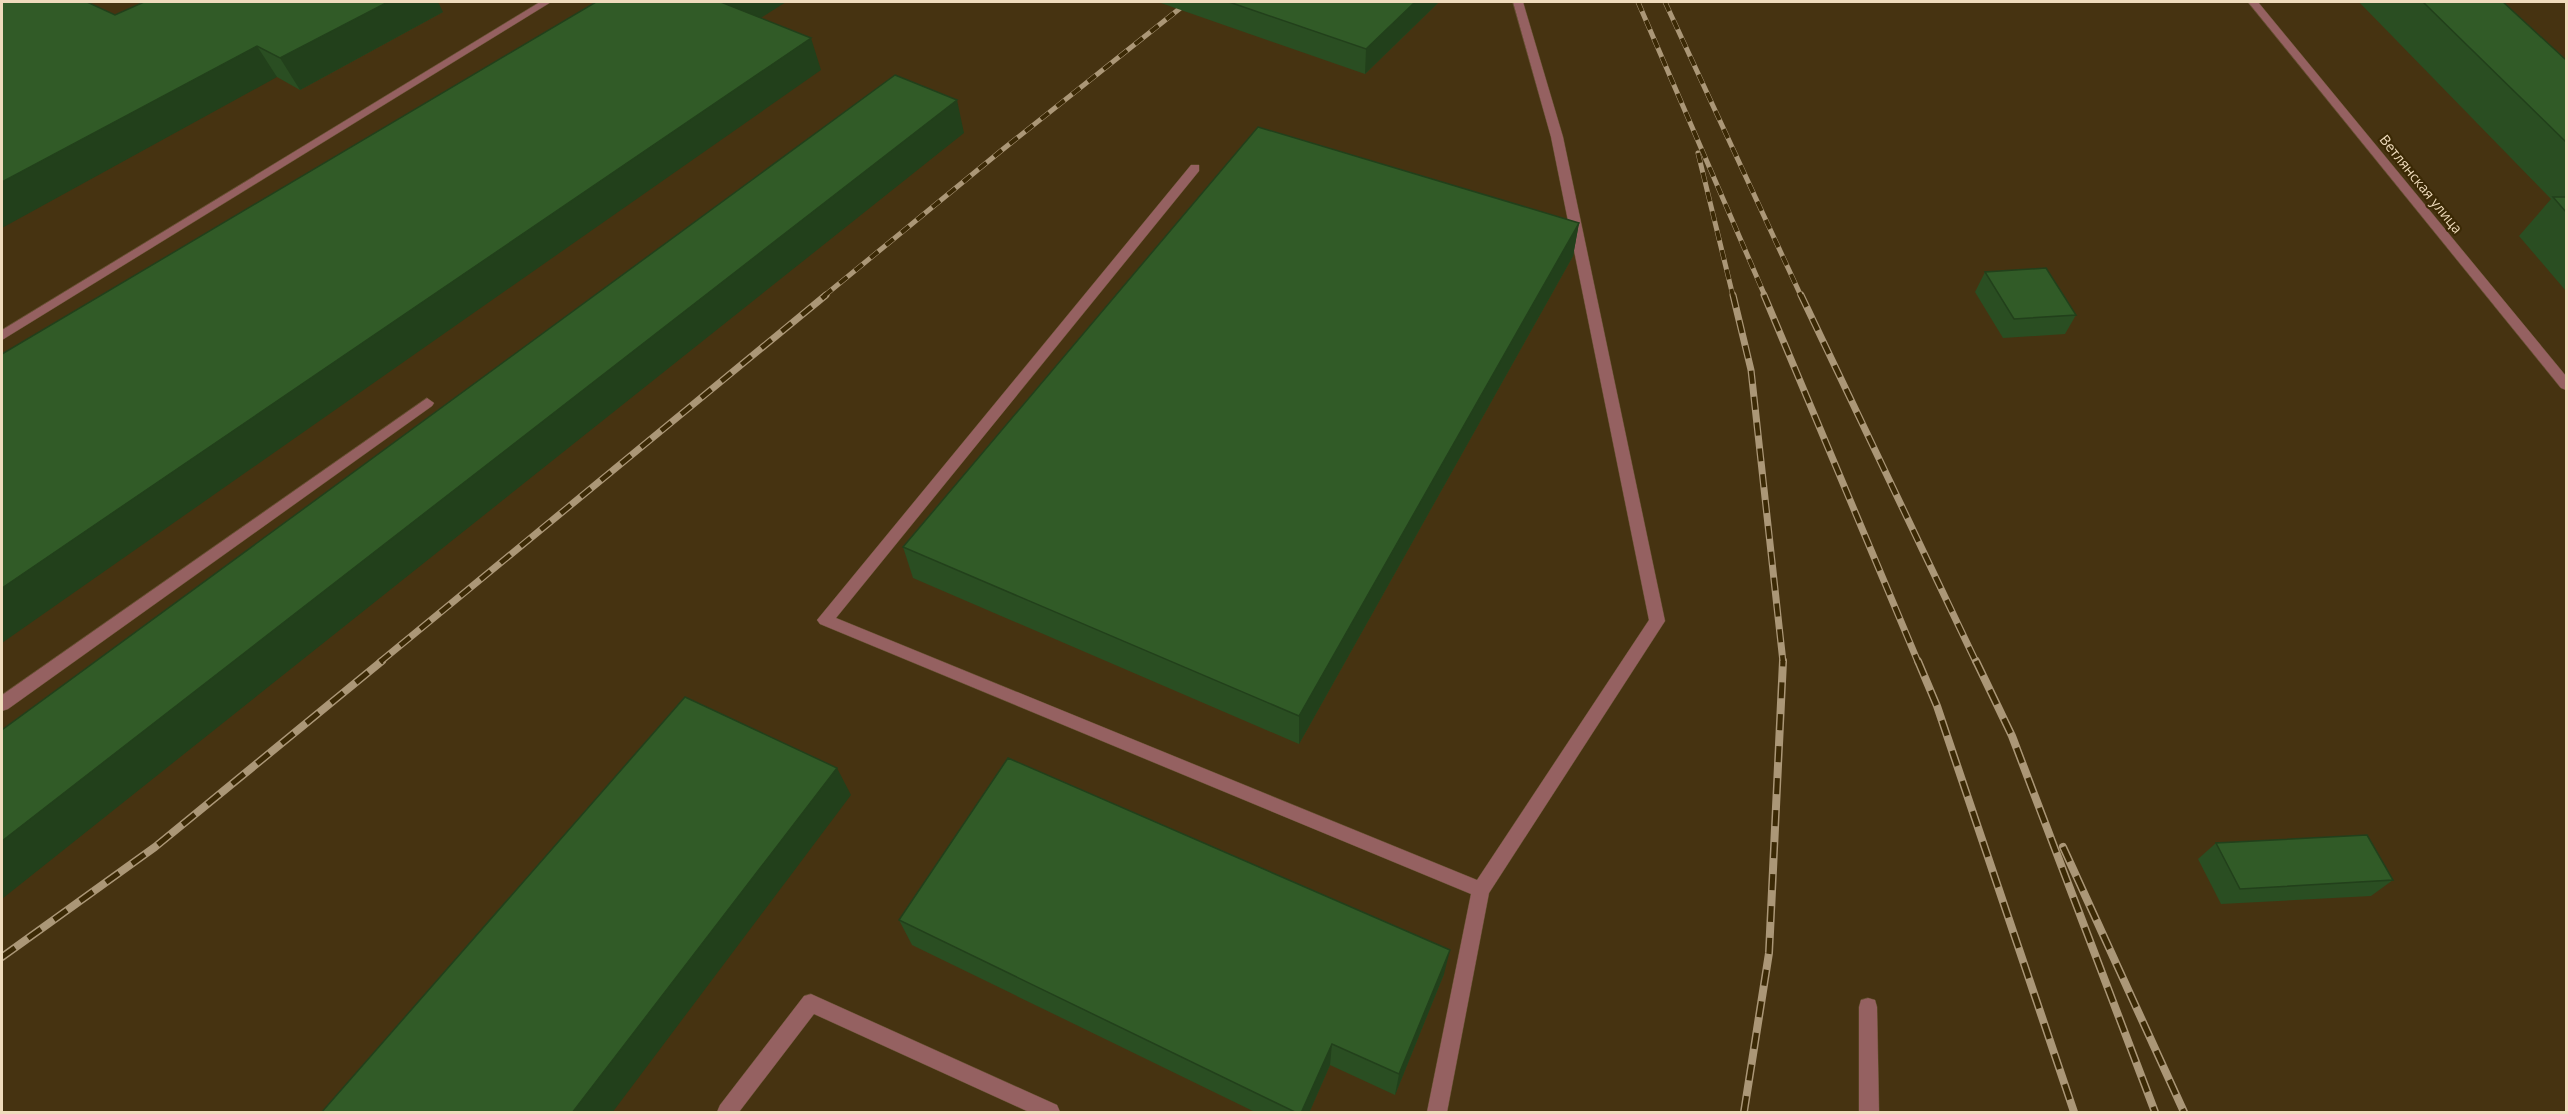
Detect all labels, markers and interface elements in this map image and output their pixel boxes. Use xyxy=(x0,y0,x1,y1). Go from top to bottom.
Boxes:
street label: Ветлянская улица xyxy=(2376,130,2467,237)

